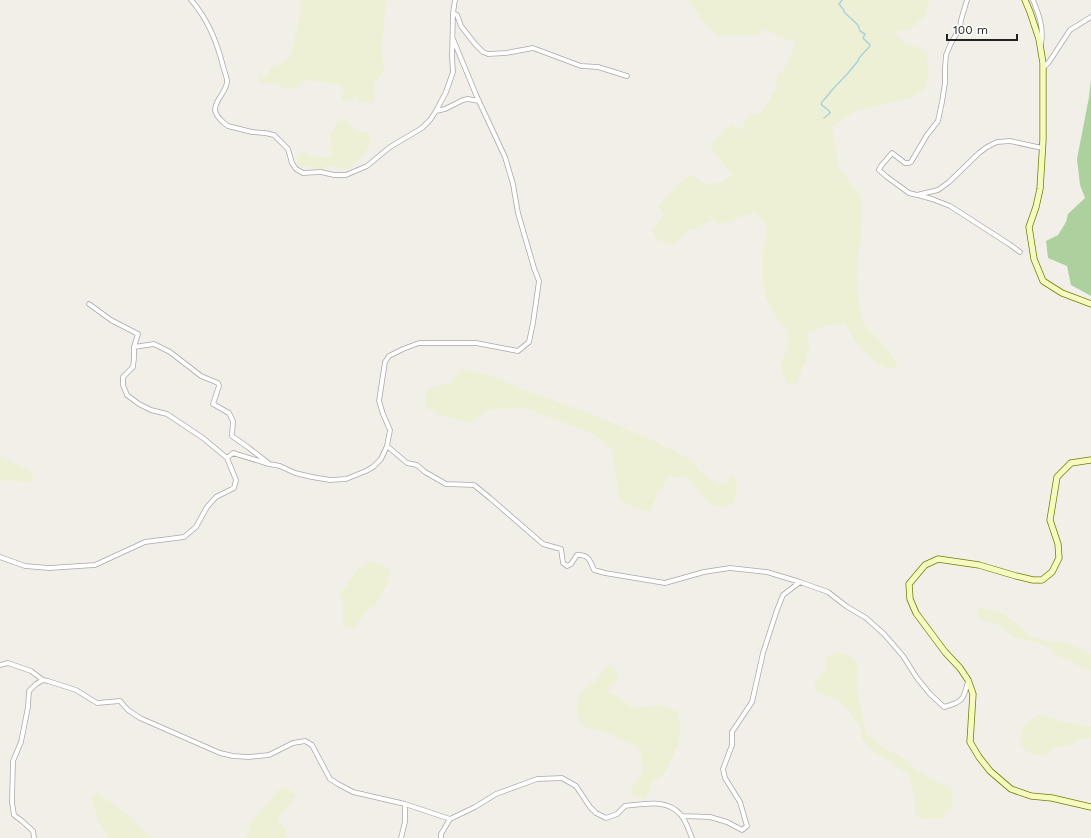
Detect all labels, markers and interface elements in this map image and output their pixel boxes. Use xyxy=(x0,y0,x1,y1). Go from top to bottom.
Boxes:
scale bar xyxy=(947,16,1017,42)
text: 100 m xyxy=(953,23,988,37)

